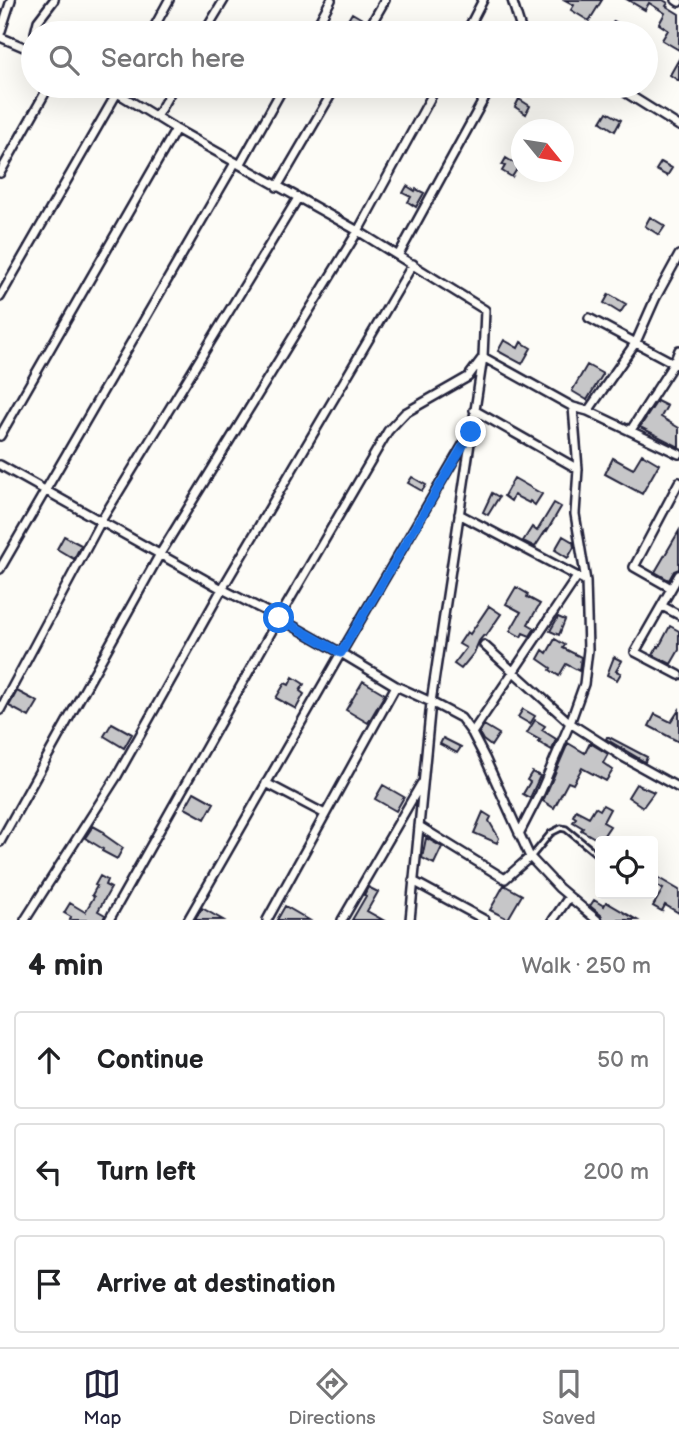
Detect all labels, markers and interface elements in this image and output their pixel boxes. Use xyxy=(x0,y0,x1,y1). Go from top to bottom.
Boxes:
search box xyxy=(21,21,658,98)
icon: search xyxy=(45,41,83,79)
text: Search here xyxy=(101,44,245,75)
north arrow xyxy=(511,119,574,182)
route end xyxy=(455,416,486,447)
route start xyxy=(263,602,294,633)
map controls xyxy=(595,836,658,899)
button: locate xyxy=(595,836,658,899)
text: 4 min xyxy=(28,948,103,984)
text: Walk · 250 m xyxy=(521,952,651,980)
icon: ahead xyxy=(30,1041,68,1079)
text: Continue xyxy=(97,1045,204,1076)
text: 50 m xyxy=(597,1046,649,1074)
icon: left xyxy=(30,1153,68,1191)
text: Turn left xyxy=(97,1157,196,1188)
text: 200 m xyxy=(583,1158,649,1186)
icon: arrive xyxy=(30,1265,68,1303)
text: Arrive at destination xyxy=(97,1269,336,1300)
tab: Map xyxy=(83,1365,122,1430)
tab: Directions xyxy=(288,1365,376,1430)
tab: Saved xyxy=(542,1365,596,1430)

